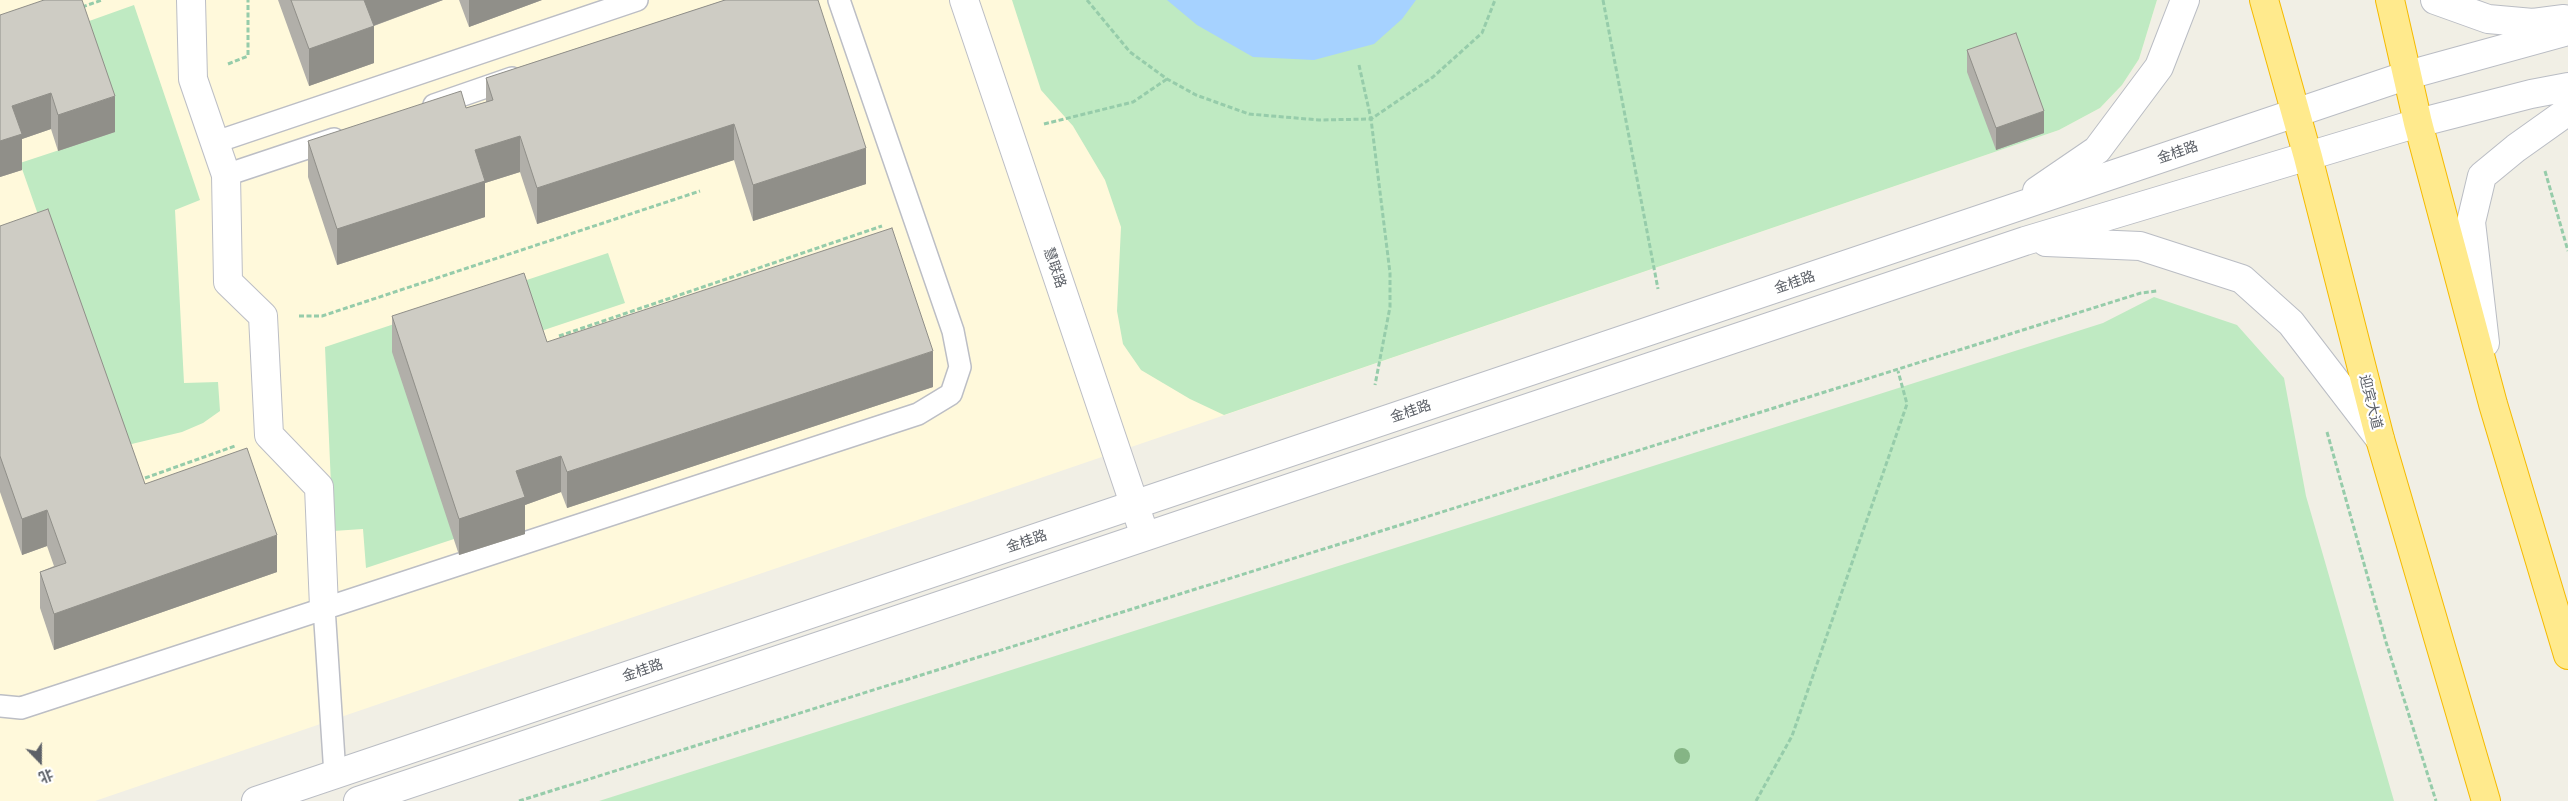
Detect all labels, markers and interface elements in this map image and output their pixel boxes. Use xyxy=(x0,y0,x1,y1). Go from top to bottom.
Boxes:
street label: 金桂路 xyxy=(2155,138,2201,168)
street label: 慧联路 xyxy=(1039,245,1069,291)
street label: 金桂路 xyxy=(1772,268,1818,298)
street label: 迎宾大道 xyxy=(2355,373,2385,431)
street label: 金桂路 xyxy=(1388,397,1434,427)
street label: 金桂路 xyxy=(1004,527,1050,557)
street label: 金桂路 xyxy=(620,656,666,686)
north arrow xyxy=(15,736,65,786)
text: 北 xyxy=(36,765,55,786)

